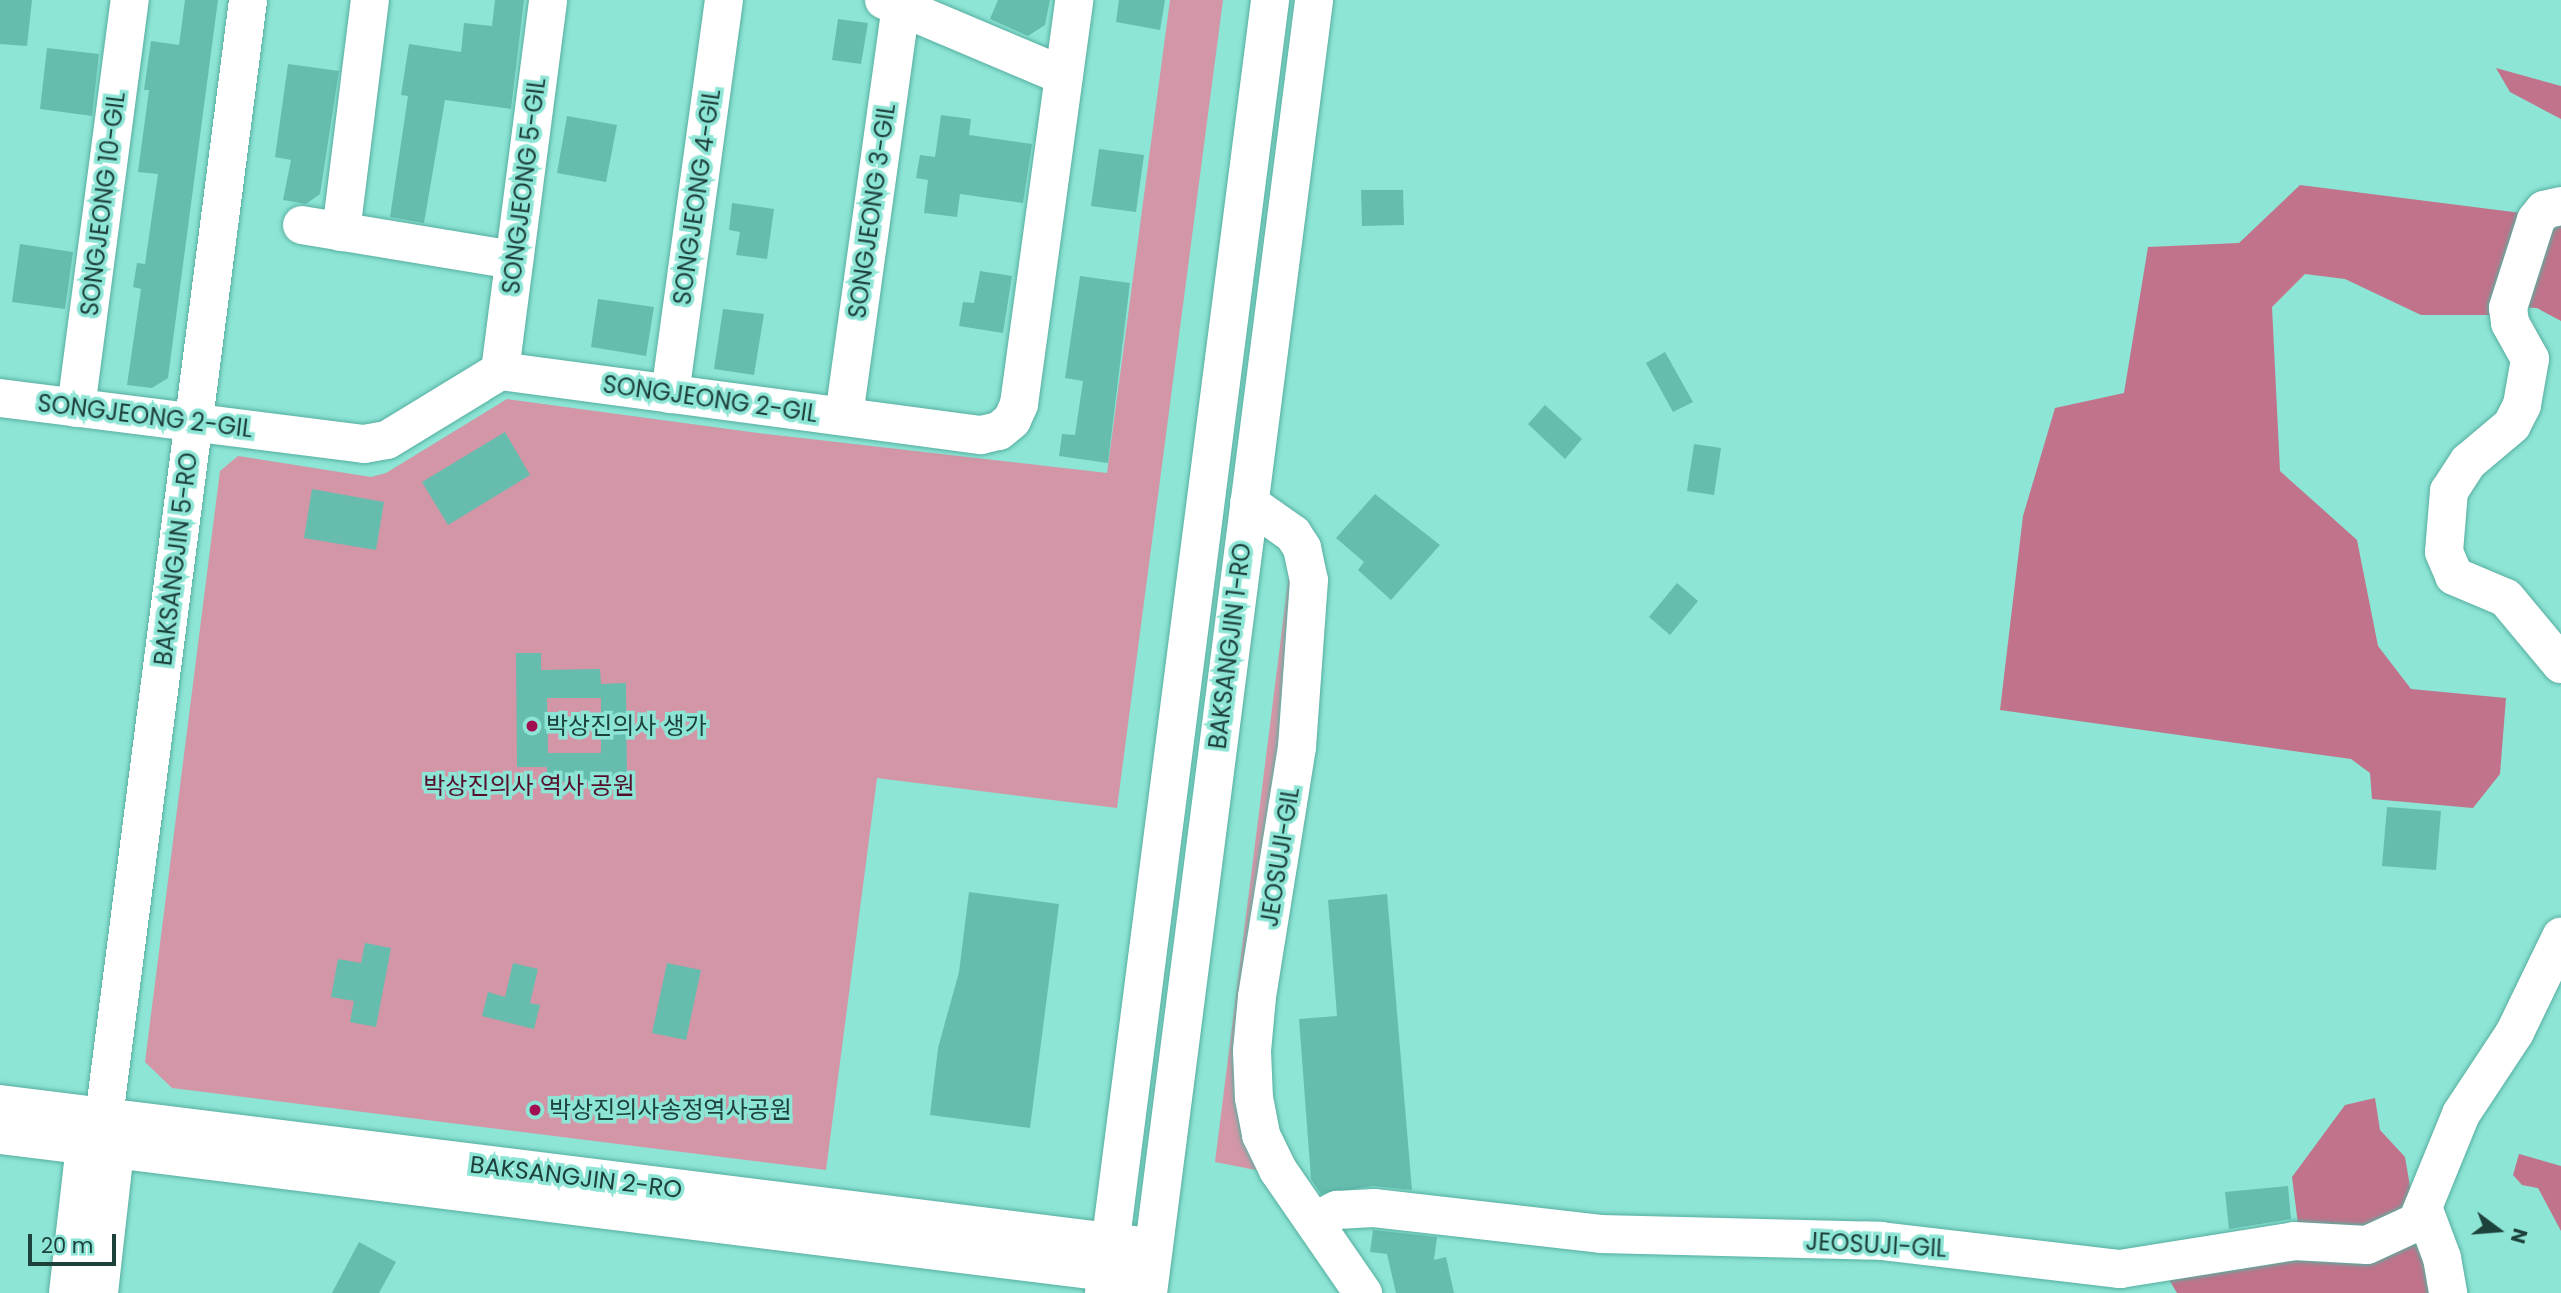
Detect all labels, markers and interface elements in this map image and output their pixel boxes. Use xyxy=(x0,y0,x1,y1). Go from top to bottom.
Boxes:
street label: SONGJEONG 5-GIL xyxy=(496,76,552,296)
street label: SONGJEONG 4-GIL xyxy=(668,87,726,307)
street label: SONGJEONG 10-GIL xyxy=(75,90,131,318)
street label: SONGJEONG 3-GIL xyxy=(843,102,901,320)
street label: SONGJEONG 2-GIL xyxy=(601,370,819,428)
street label: SONGJEONG 2-GIL xyxy=(36,389,254,443)
street label: BAKSANGJIN 5-RO xyxy=(149,451,203,667)
street label: BAKSANGJIN 1-RO xyxy=(1203,541,1257,751)
place label: 박상진의사 생가 xyxy=(546,712,707,740)
marker: 박상진의사 생가 xyxy=(524,718,540,734)
park label: 박상진의사 역사 공원 xyxy=(423,772,635,800)
street label: JEOSUJI-GIL xyxy=(1255,785,1305,929)
place label: 박상진의사송정역사공원 xyxy=(549,1096,792,1124)
marker: 박상진의사송정역사공원 xyxy=(527,1102,543,1118)
street label: BAKSANGJIN 2-RO xyxy=(468,1150,684,1204)
north arrow xyxy=(2463,1195,2533,1265)
scale bar xyxy=(32,1220,119,1264)
text: N xyxy=(2504,1225,2534,1247)
street label: JEOSUJI-GIL xyxy=(1805,1227,1947,1263)
text: 20 m xyxy=(41,1231,94,1260)

